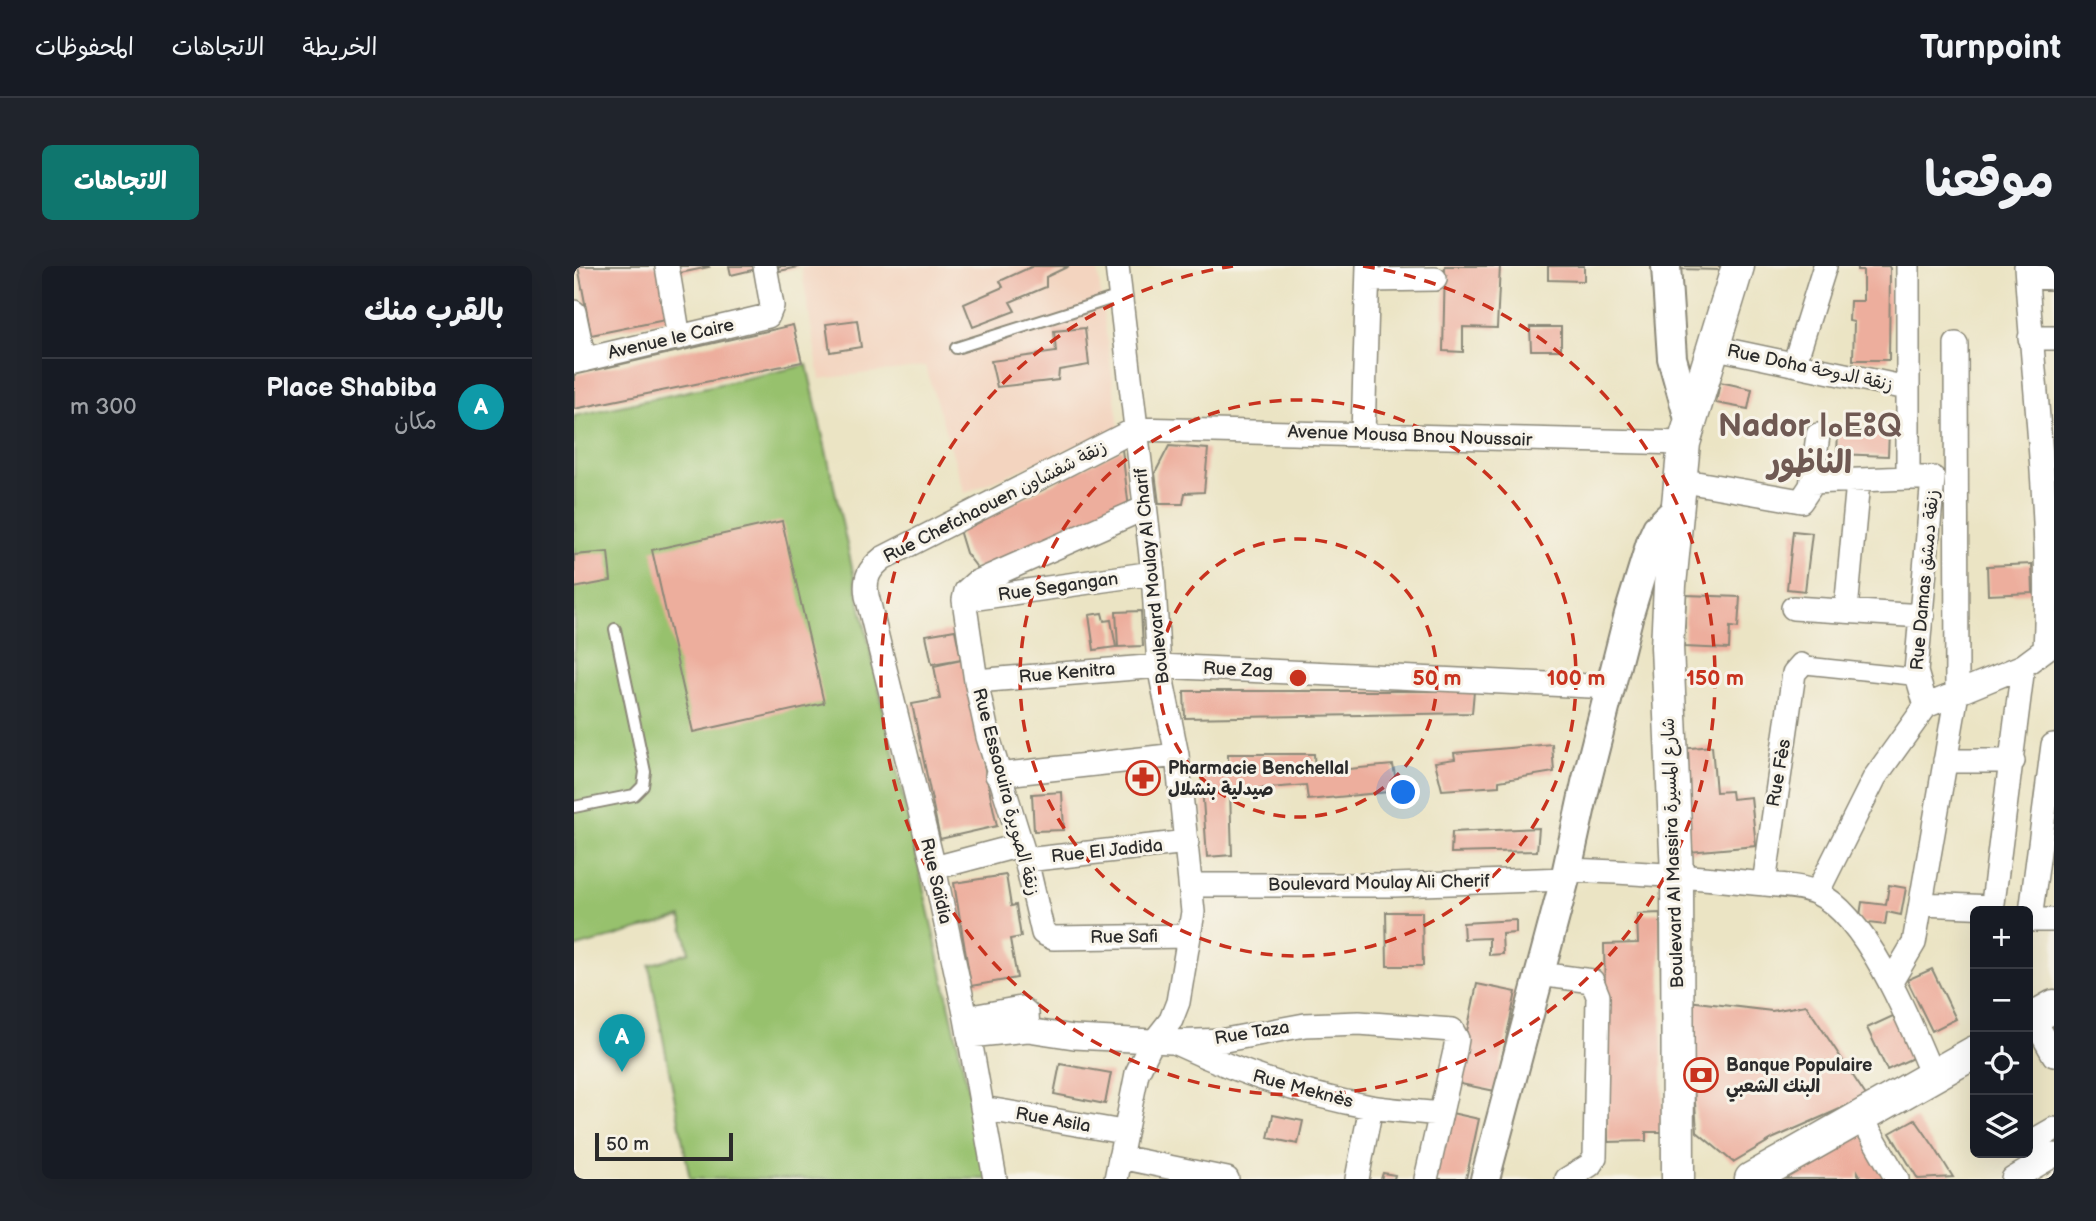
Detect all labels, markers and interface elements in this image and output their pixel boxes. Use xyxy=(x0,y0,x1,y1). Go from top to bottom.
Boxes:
text: Turnpoint xyxy=(1920,28,2061,68)
text: المحفوظات xyxy=(35,33,134,62)
text: الاتجاهات xyxy=(172,33,265,62)
text: الخريطة xyxy=(303,33,377,62)
button: الاتجاهات xyxy=(42,145,199,220)
text: موقعنا xyxy=(1924,152,2054,211)
text: بالقرب منك xyxy=(364,293,504,329)
street label: Avenue le Caire xyxy=(606,314,736,364)
street label: Rue Doha زنقة الدوحة xyxy=(1725,340,1895,396)
text: Place Shabiba xyxy=(266,373,437,404)
text: 300 m xyxy=(70,393,136,421)
text: A xyxy=(474,393,488,421)
district label: Nador ⵏⴰⴹⵓⵕ الناظور xyxy=(1718,407,1902,483)
text: مكان xyxy=(394,408,437,436)
street label: Avenue Mousa Bnou Noussair xyxy=(1287,421,1533,451)
street label: Rue Chefchaouen زنقة شفشاون xyxy=(880,436,1110,568)
street label: Boulevard Moulay Al Charif xyxy=(1130,466,1174,685)
street label: Rue Damas زنقة دمشق xyxy=(1907,489,1943,671)
street label: Rue Segangan xyxy=(997,568,1119,606)
street label: Rue Kenitra xyxy=(1018,658,1116,688)
street label: Rue Zag xyxy=(1203,658,1273,682)
centre of rings xyxy=(1286,666,1310,690)
text: 50 m xyxy=(1413,666,1461,691)
text: 100 m xyxy=(1547,666,1605,691)
text: 150 m xyxy=(1686,666,1744,691)
street label: Rue Essaouira زنقة الصويرة xyxy=(968,686,1044,898)
street label: Boulevard Al Massira شارع المسيرة xyxy=(1658,717,1689,989)
street label: Rue Fès xyxy=(1763,737,1795,808)
place label: Pharmacie Benchellal صيدلية بنشلال xyxy=(1168,758,1349,800)
pharmacy icon: Pharmacie Benchellal صيدلية بنشلال xyxy=(1124,759,1162,797)
your location xyxy=(1386,775,1420,809)
street label: Rue El Jadida xyxy=(1050,835,1164,867)
street label: Rue Saïdia xyxy=(916,836,956,926)
street label: Boulevard Moulay Ali Cherif xyxy=(1268,871,1491,895)
map controls xyxy=(1970,906,2033,1158)
button: + xyxy=(1970,906,2033,969)
street label: Rue Safi xyxy=(1090,926,1158,948)
button: − xyxy=(1970,969,2033,1032)
pin: A xyxy=(599,1014,645,1072)
street label: Rue Taza xyxy=(1213,1017,1291,1049)
button: locate xyxy=(1970,1032,2033,1095)
place label: Banque Populaire البنك الشعبي xyxy=(1726,1055,1872,1102)
bank icon: Banque Populaire البنك الشعبي xyxy=(1682,1056,1720,1094)
street label: Rue Meknès xyxy=(1250,1065,1356,1113)
button: layers xyxy=(1970,1095,2033,1158)
street label: Rue Asila xyxy=(1014,1103,1092,1137)
scale bar xyxy=(595,1130,733,1162)
text: 50 m xyxy=(606,1133,649,1156)

